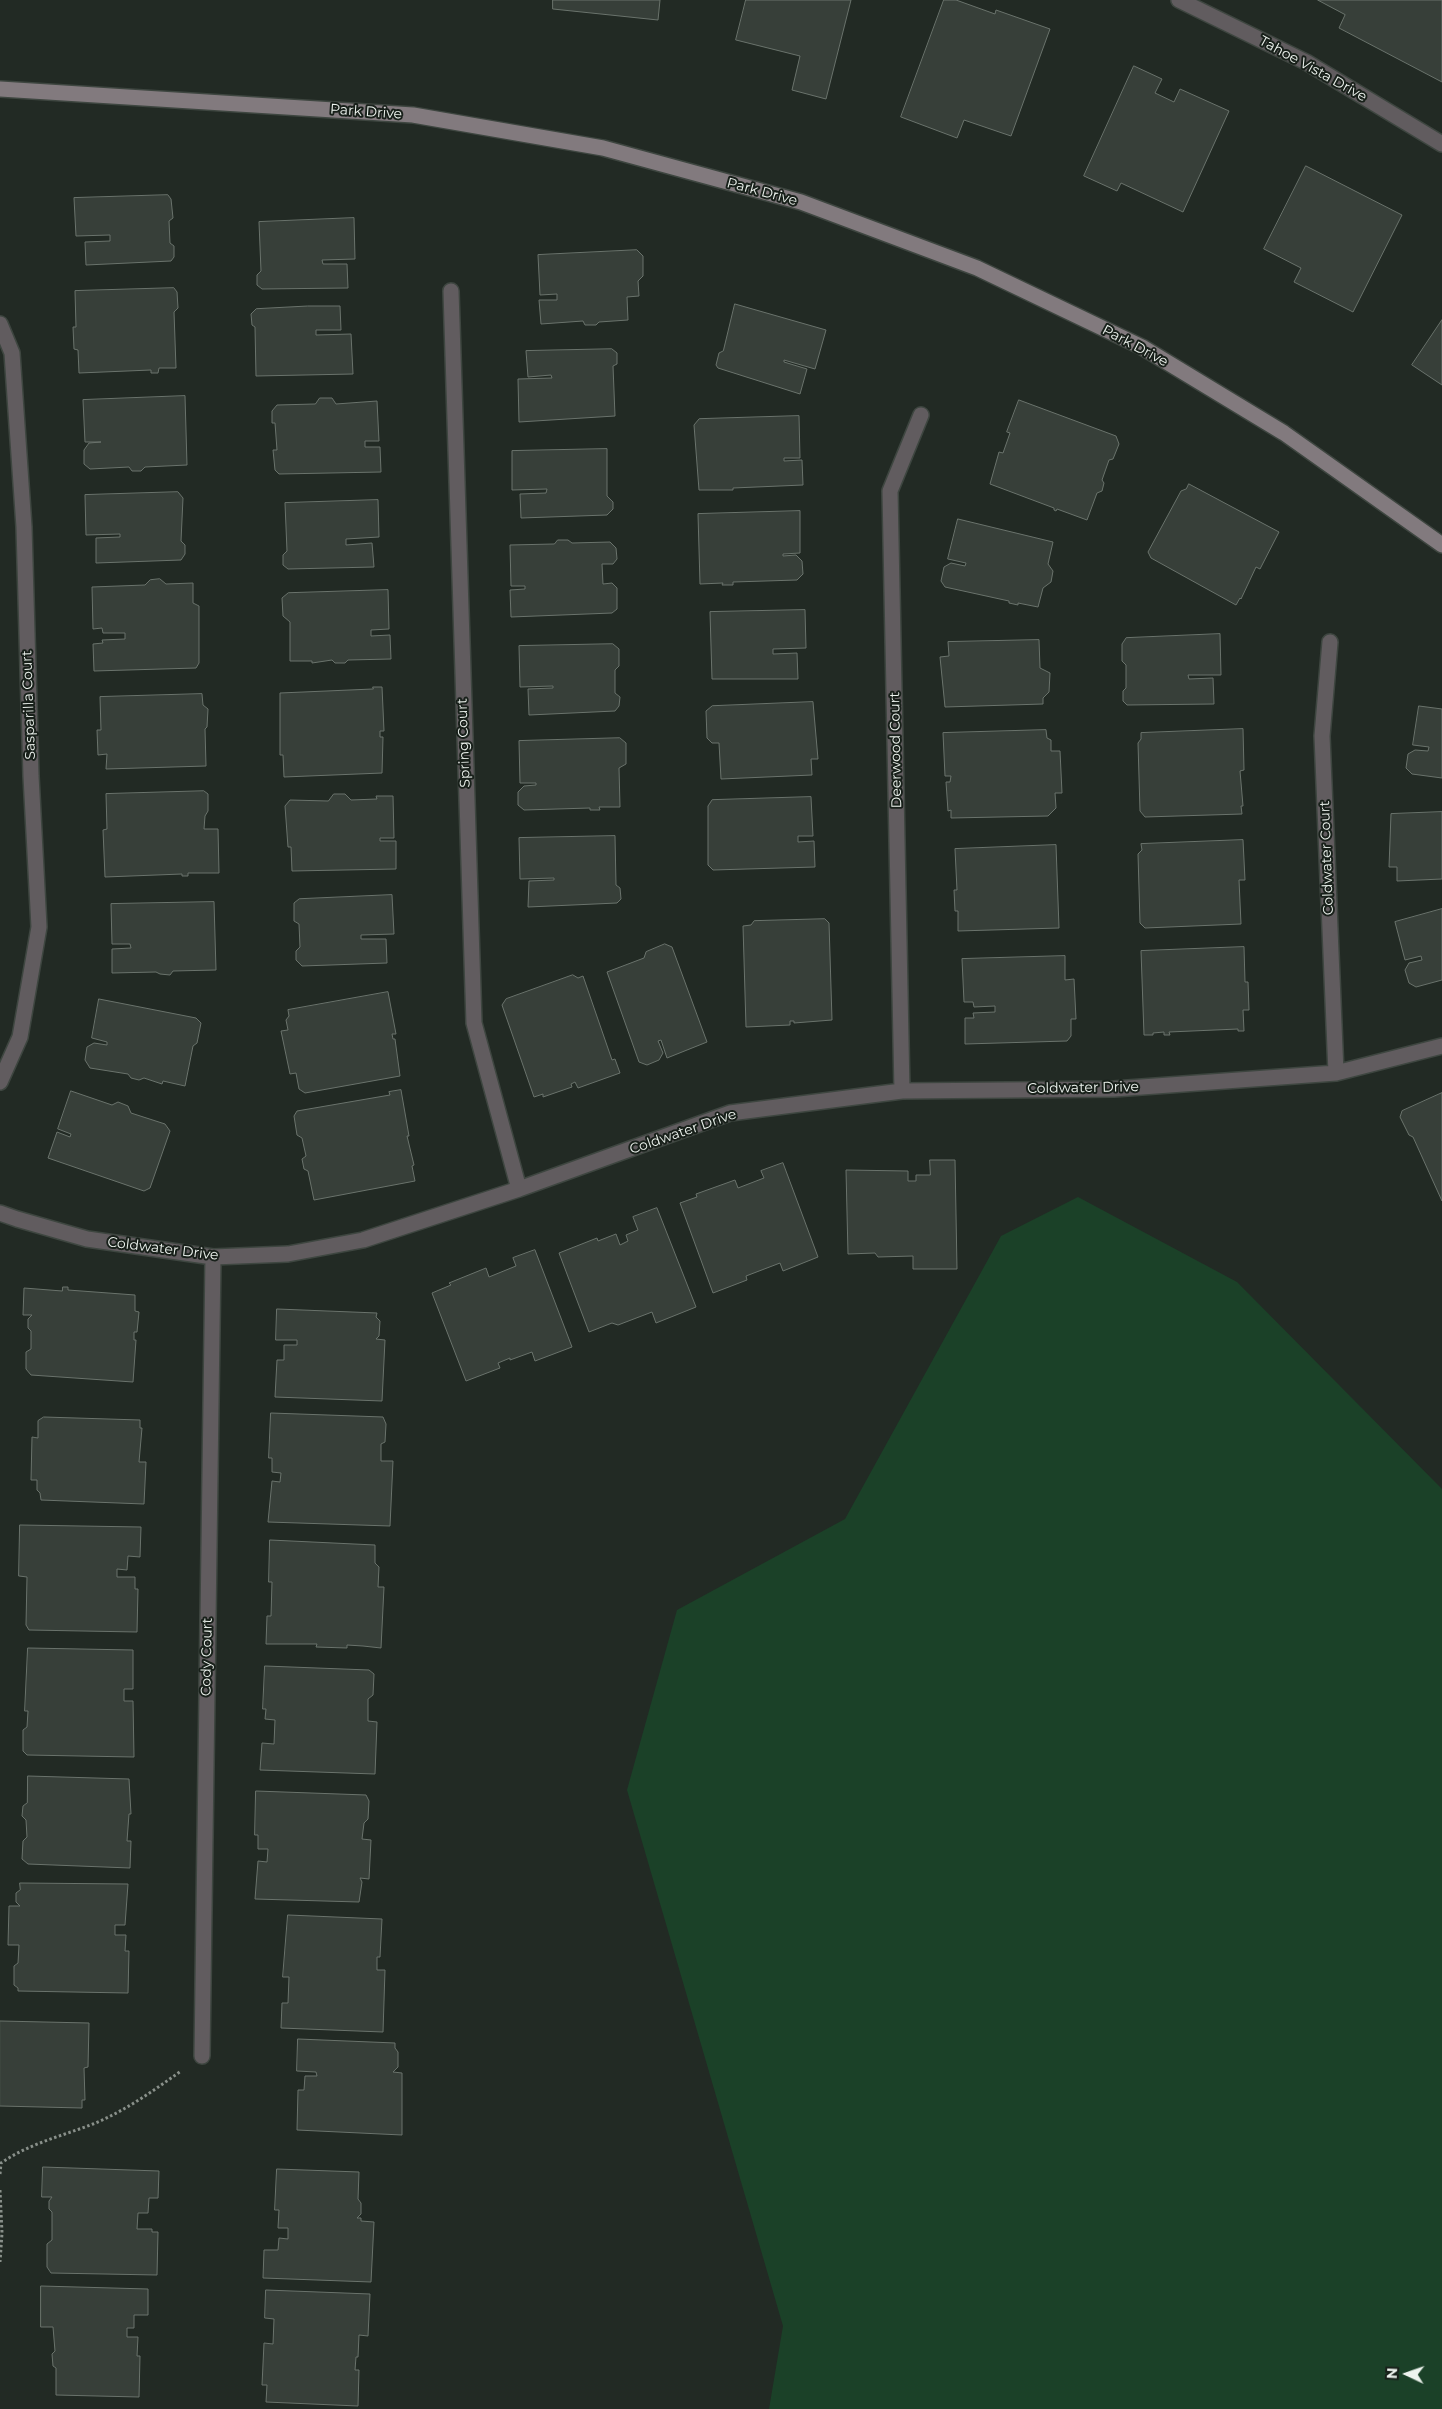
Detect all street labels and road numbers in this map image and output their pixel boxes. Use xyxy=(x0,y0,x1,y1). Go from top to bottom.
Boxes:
street label: Tahoe Vista Drive xyxy=(1256,32,1370,106)
street label: Park Drive xyxy=(329,101,403,123)
street label: Park Drive xyxy=(725,175,799,209)
street label: Park Drive xyxy=(1099,322,1171,370)
street label: Sasparilla Court xyxy=(19,650,39,760)
street label: Deerwood Court xyxy=(887,692,905,808)
street label: Spring Court xyxy=(454,698,474,788)
street label: Coldwater Court xyxy=(1317,801,1337,915)
street label: Coldwater Drive xyxy=(1027,1079,1139,1097)
street label: Coldwater Drive xyxy=(627,1106,739,1158)
street label: Coldwater Drive xyxy=(107,1234,219,1264)
street label: Cody Court xyxy=(198,1618,216,1696)

